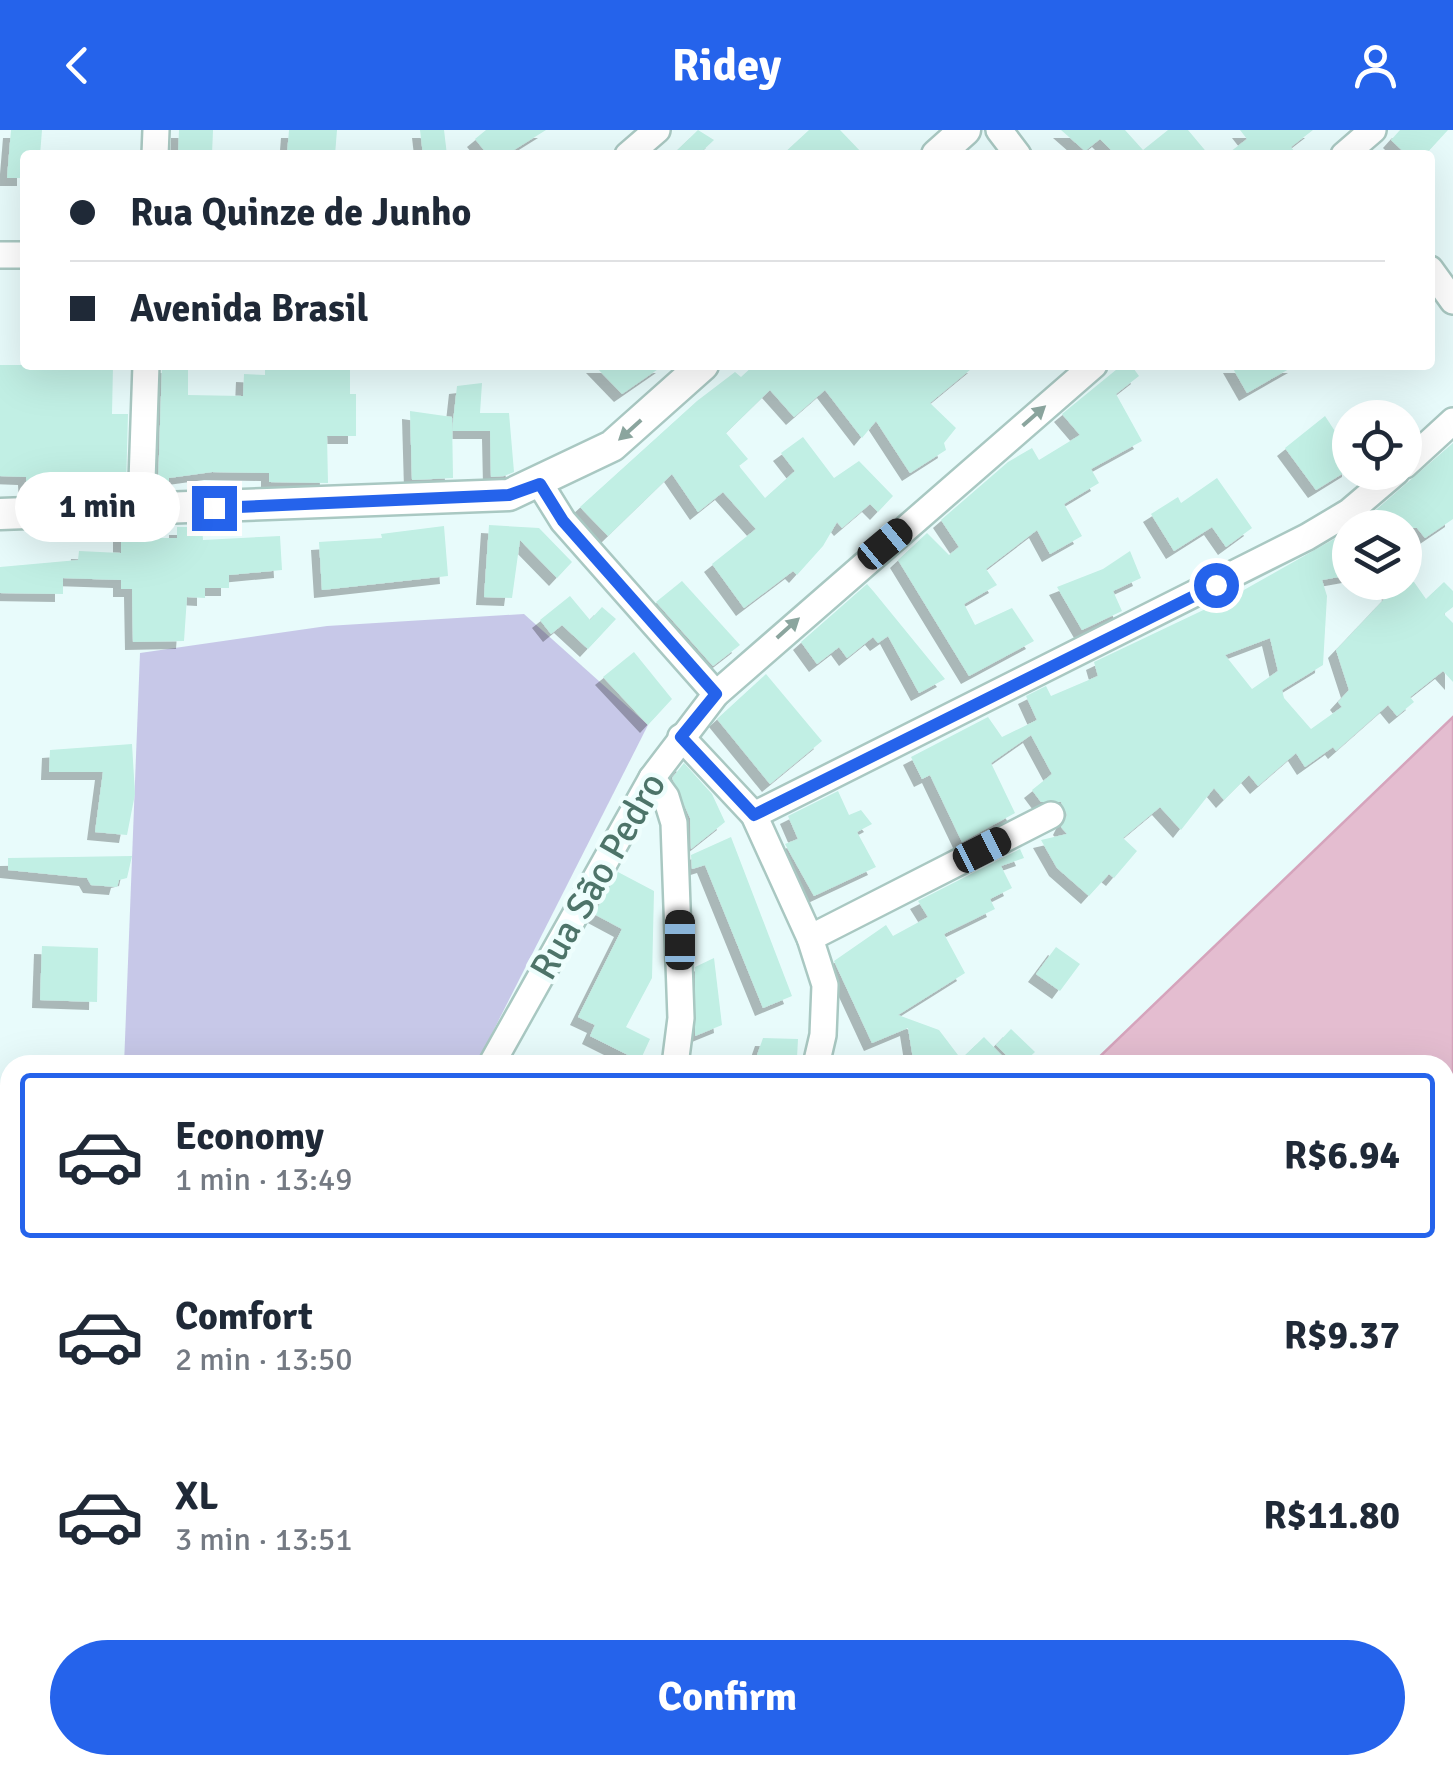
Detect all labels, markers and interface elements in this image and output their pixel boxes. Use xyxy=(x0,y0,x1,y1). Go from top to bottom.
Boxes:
icon: back xyxy=(50,38,105,93)
text: Ridey xyxy=(672,38,781,93)
icon: person xyxy=(1348,38,1403,93)
text: Rua Quinze de Junho xyxy=(130,189,471,236)
text: Avenida Brasil xyxy=(130,285,368,332)
map controls xyxy=(1332,400,1422,600)
button: locate xyxy=(1332,400,1422,490)
one-way arrow xyxy=(1022,406,1047,427)
one-way arrow xyxy=(618,418,642,441)
callout: 1 min xyxy=(14,473,179,543)
route end xyxy=(192,486,237,531)
text: 1 min xyxy=(59,487,136,526)
button: layers xyxy=(1332,510,1422,600)
car xyxy=(852,513,918,575)
route start xyxy=(1194,563,1239,608)
one-way arrow xyxy=(776,617,800,640)
street label: Rua São Pedro xyxy=(520,764,676,988)
car xyxy=(948,823,1016,877)
car xyxy=(665,910,695,970)
icon: car xyxy=(55,1111,145,1201)
text: Economy xyxy=(175,1113,324,1160)
text: R$6.94 xyxy=(1284,1132,1400,1179)
text: 1 min · 13:49 xyxy=(175,1160,353,1199)
icon: car xyxy=(55,1291,145,1381)
text: Comfort xyxy=(175,1293,313,1340)
text: R$9.37 xyxy=(1284,1312,1400,1359)
text: 2 min · 13:50 xyxy=(175,1340,353,1379)
icon: car xyxy=(55,1471,145,1561)
text: XL xyxy=(175,1473,218,1520)
text: R$11.80 xyxy=(1263,1492,1400,1539)
text: 3 min · 13:51 xyxy=(175,1520,353,1559)
button: Confirm xyxy=(50,1640,1405,1755)

